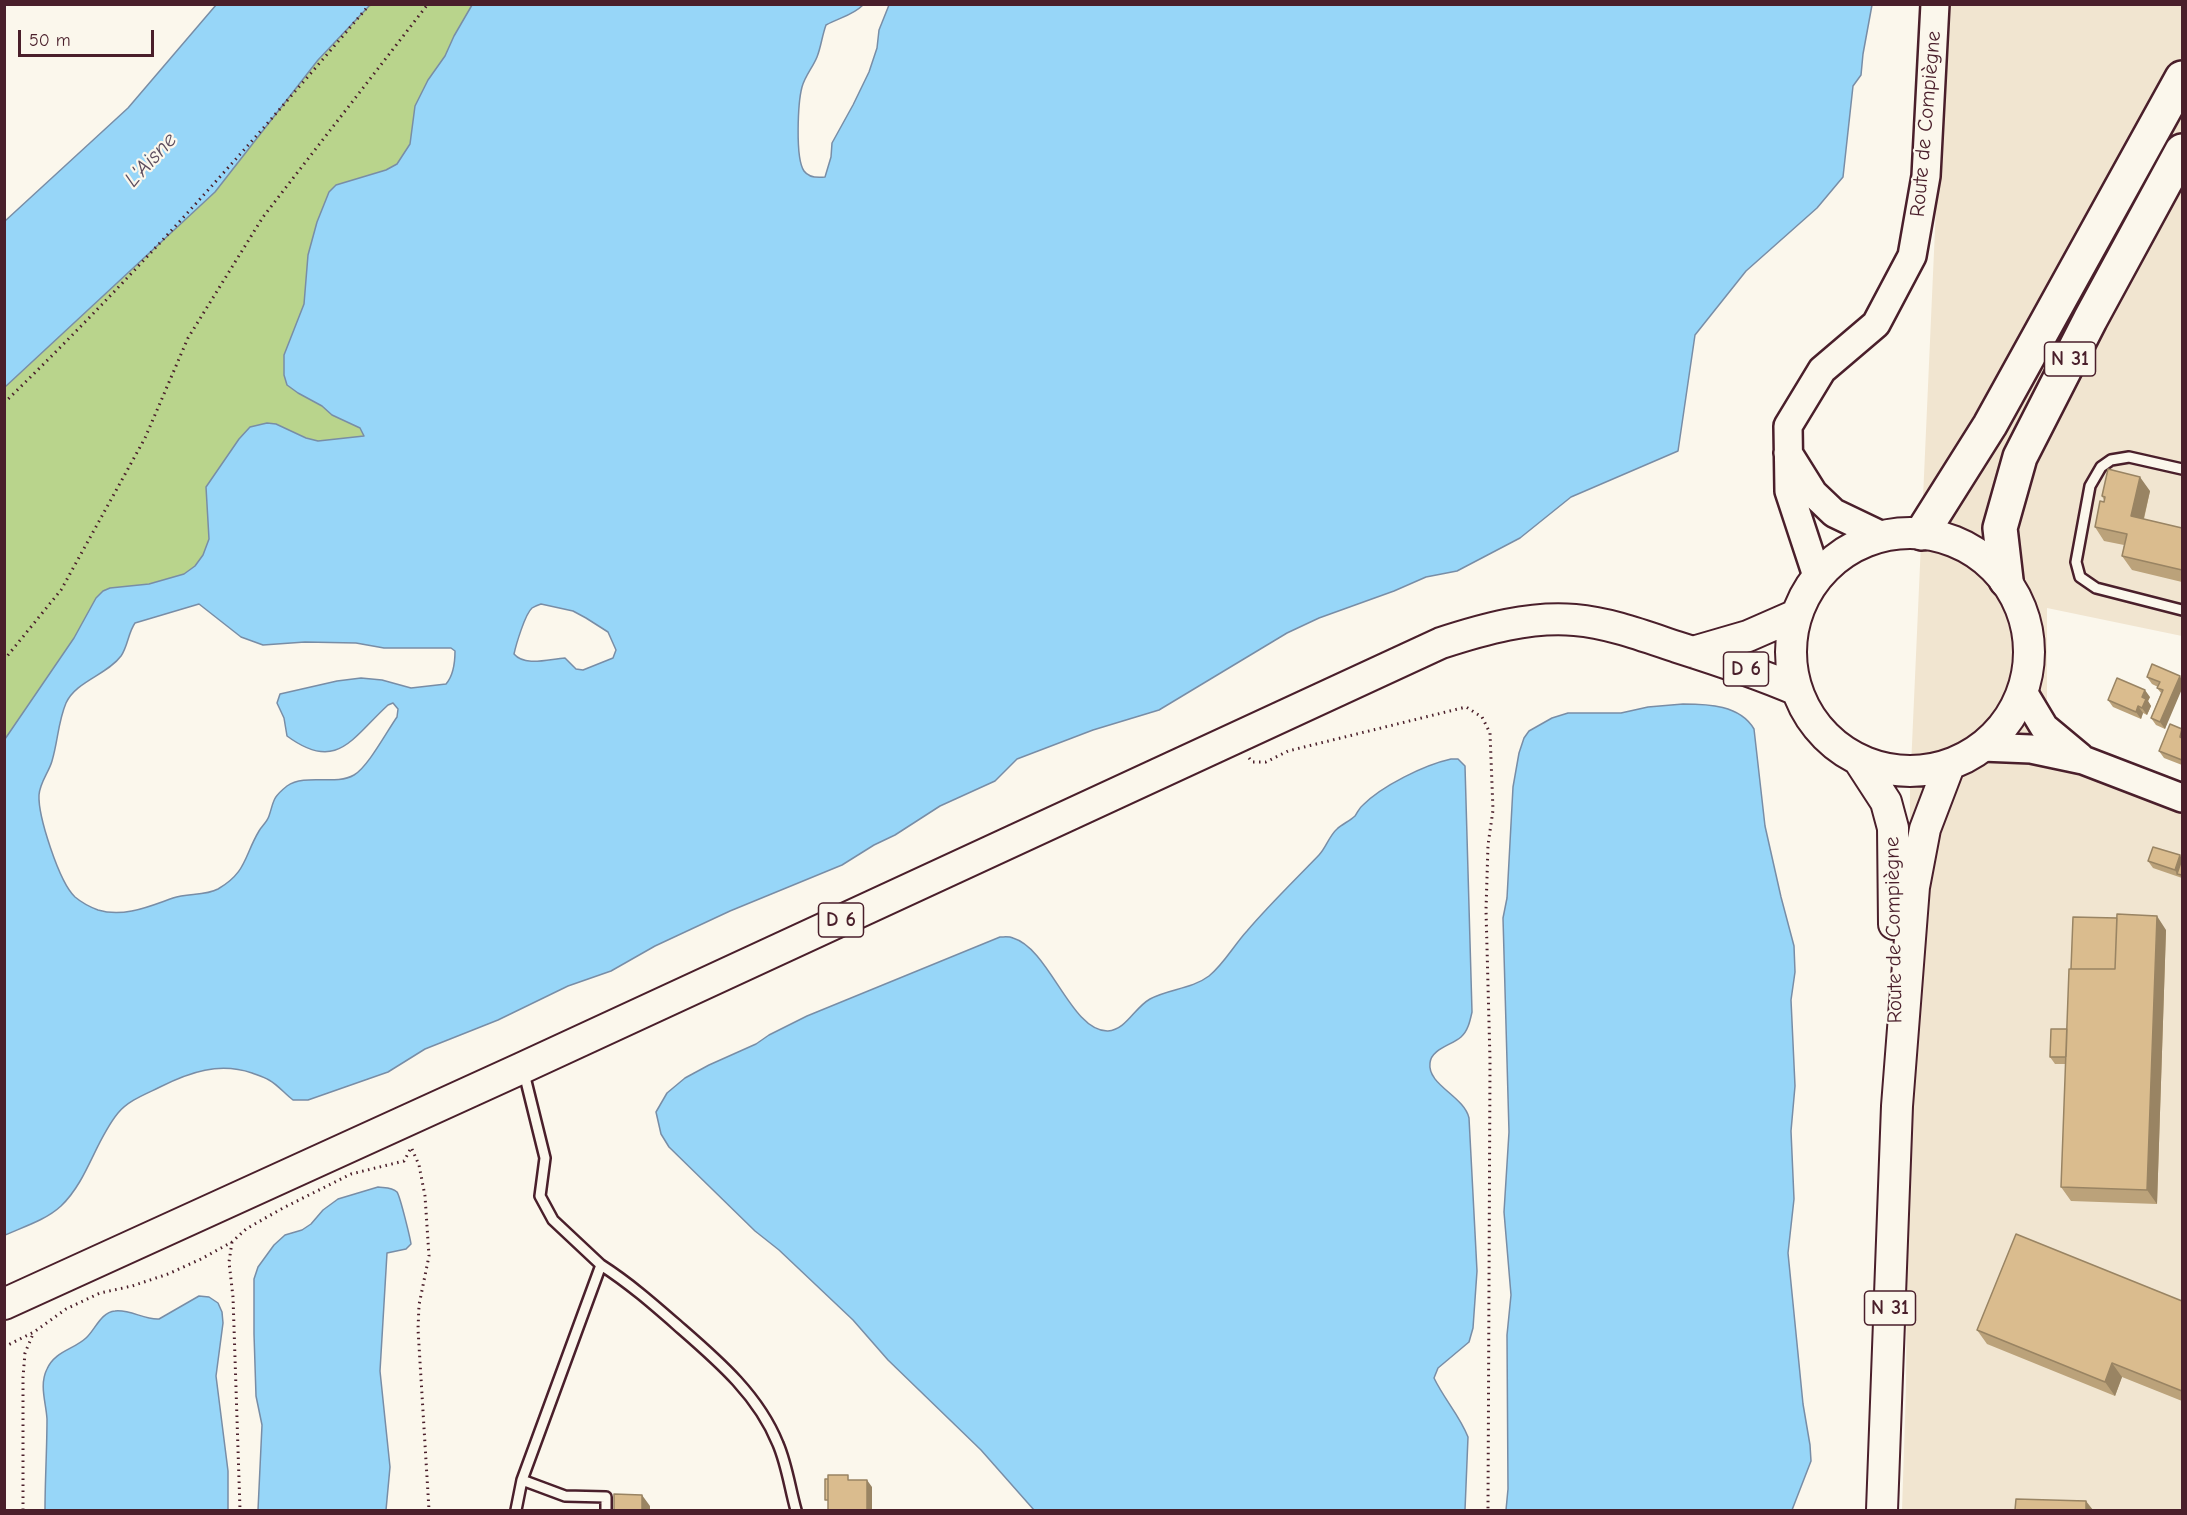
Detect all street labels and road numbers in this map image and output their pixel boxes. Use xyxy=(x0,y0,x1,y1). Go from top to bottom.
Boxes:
street label: Route de Compiègne xyxy=(1905,30,1947,218)
road number: N 31 xyxy=(2044,342,2096,376)
road number: D 6 xyxy=(1724,652,1768,686)
street label: Route de Compiègne xyxy=(1880,836,1908,1024)
road number: D 6 xyxy=(818,903,864,937)
road number: N 31 xyxy=(1864,1291,1916,1325)

